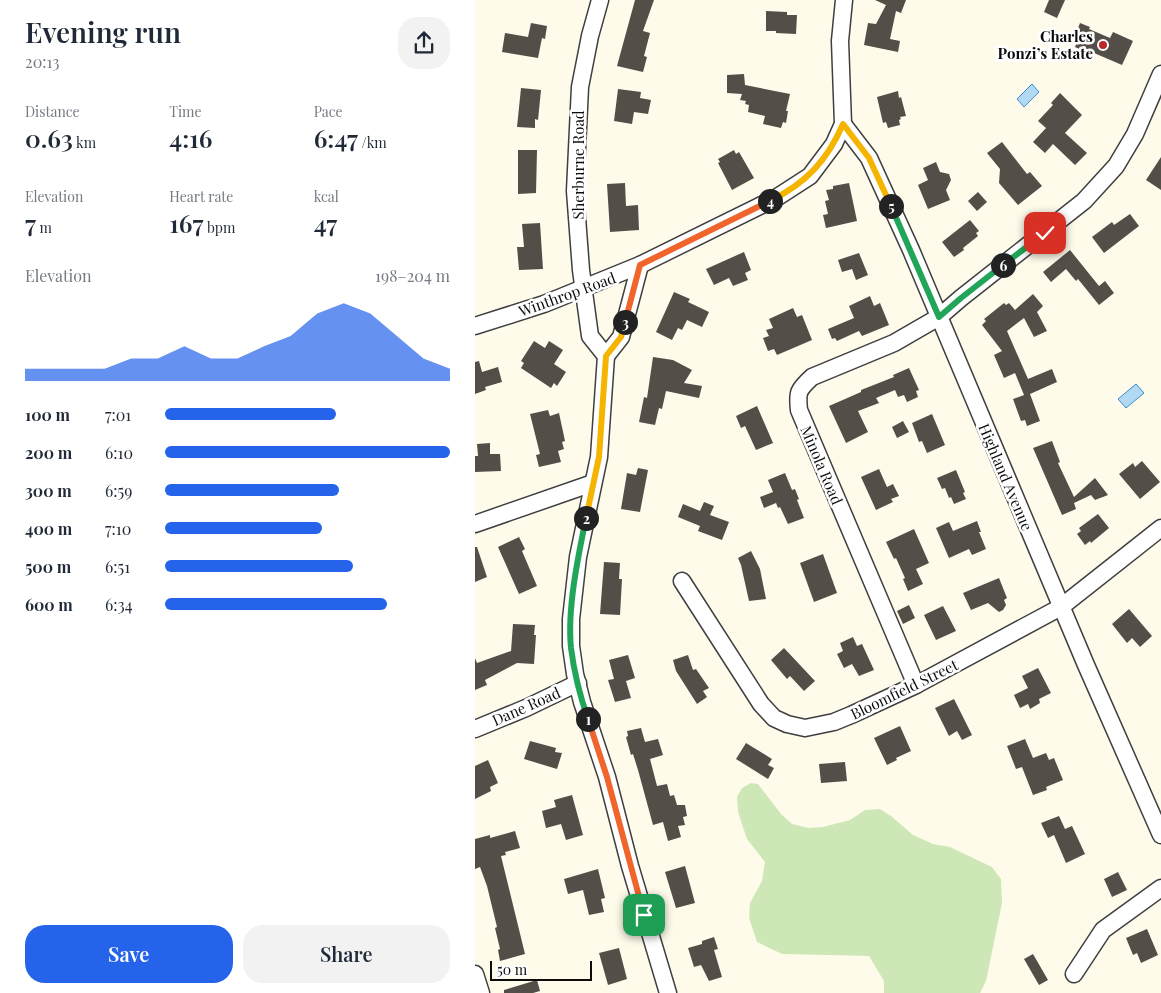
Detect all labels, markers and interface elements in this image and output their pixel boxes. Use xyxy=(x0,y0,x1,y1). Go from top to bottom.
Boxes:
text: Evening run xyxy=(25,13,181,50)
button: share xyxy=(398,17,450,69)
place label: Charles Ponzi’s Estate xyxy=(998,26,1093,63)
marker: Charles Ponzi’s Estate xyxy=(1097,39,1109,51)
text: 20:13 xyxy=(25,51,59,72)
text: Distance xyxy=(25,102,80,121)
text: Time xyxy=(169,102,202,121)
text: Pace xyxy=(314,102,343,121)
street label: Sherburne Road xyxy=(568,110,588,220)
text: 0.63 xyxy=(25,121,73,154)
text: 4:16 xyxy=(169,121,212,154)
text: 6:47 xyxy=(314,121,358,154)
text: km xyxy=(73,133,96,152)
text: /km xyxy=(358,133,387,152)
text: Elevation xyxy=(25,187,83,206)
text: Heart rate xyxy=(169,187,233,206)
text: kcal xyxy=(314,187,339,206)
pin: 4 xyxy=(757,188,783,214)
text: 4 xyxy=(767,192,774,211)
pin: 5 xyxy=(879,194,903,218)
text: 5 xyxy=(888,197,895,216)
text: 7 xyxy=(25,206,36,239)
text: 167 xyxy=(169,206,203,239)
text: 47 xyxy=(314,206,337,239)
pin xyxy=(1024,212,1066,254)
text: m xyxy=(36,218,52,237)
text: bpm xyxy=(203,218,235,237)
icon: check xyxy=(1031,219,1059,247)
pin: 6 xyxy=(991,252,1015,278)
text: 6 xyxy=(1000,256,1007,275)
text: Elevation xyxy=(25,265,92,286)
text: 198–204 m xyxy=(375,265,450,286)
street label: Winthrop Road xyxy=(515,267,619,321)
pin: 3 xyxy=(613,310,637,334)
text: 3 xyxy=(622,313,629,332)
text: 100 m xyxy=(25,404,70,425)
text: 7:01 xyxy=(105,404,131,425)
street label: Highland Avenue xyxy=(974,420,1038,534)
street label: Minola Road xyxy=(796,422,848,508)
text: 200 m xyxy=(25,442,72,463)
text: 6:10 xyxy=(105,442,133,463)
text: 300 m xyxy=(25,480,72,501)
text: 6:59 xyxy=(105,480,132,501)
pin: 2 xyxy=(573,506,599,530)
text: 2 xyxy=(583,509,590,528)
text: 400 m xyxy=(25,518,72,539)
text: 7:10 xyxy=(105,518,131,539)
text: 500 m xyxy=(25,556,71,577)
text: 6:51 xyxy=(105,556,130,577)
text: 600 m xyxy=(25,594,73,615)
text: 6:34 xyxy=(105,594,133,615)
street label: Bloomfield Street xyxy=(847,654,962,724)
street label: Dane Road xyxy=(489,682,564,730)
pin: 1 xyxy=(575,706,601,732)
text: 1 xyxy=(586,710,591,729)
pin xyxy=(623,894,665,936)
icon: arrive xyxy=(630,901,658,929)
button: Save xyxy=(25,925,233,983)
button: Share xyxy=(243,925,450,983)
scale bar xyxy=(490,958,593,981)
text: 50 m xyxy=(497,960,527,979)

